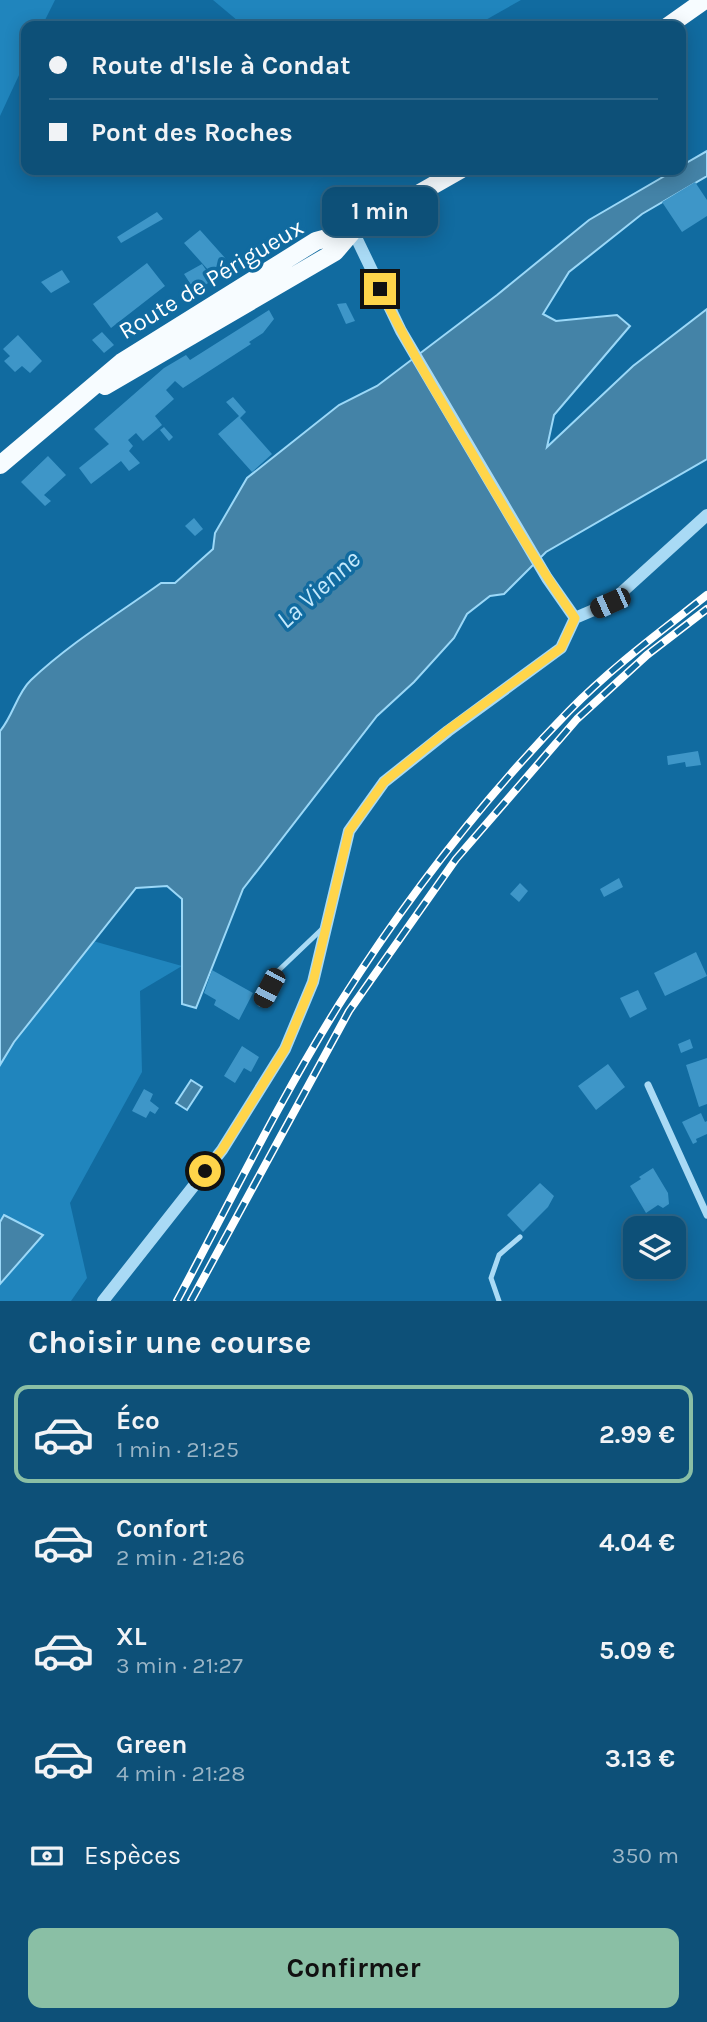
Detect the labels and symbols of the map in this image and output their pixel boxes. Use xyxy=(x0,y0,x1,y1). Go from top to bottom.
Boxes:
callout: 1 min xyxy=(322,188,438,236)
street label: Route de Périgueux xyxy=(114,213,308,345)
route end xyxy=(364,273,396,305)
water label: La Vienne xyxy=(270,544,367,635)
car xyxy=(587,585,634,621)
car xyxy=(250,965,289,1011)
route start xyxy=(189,1155,221,1187)

